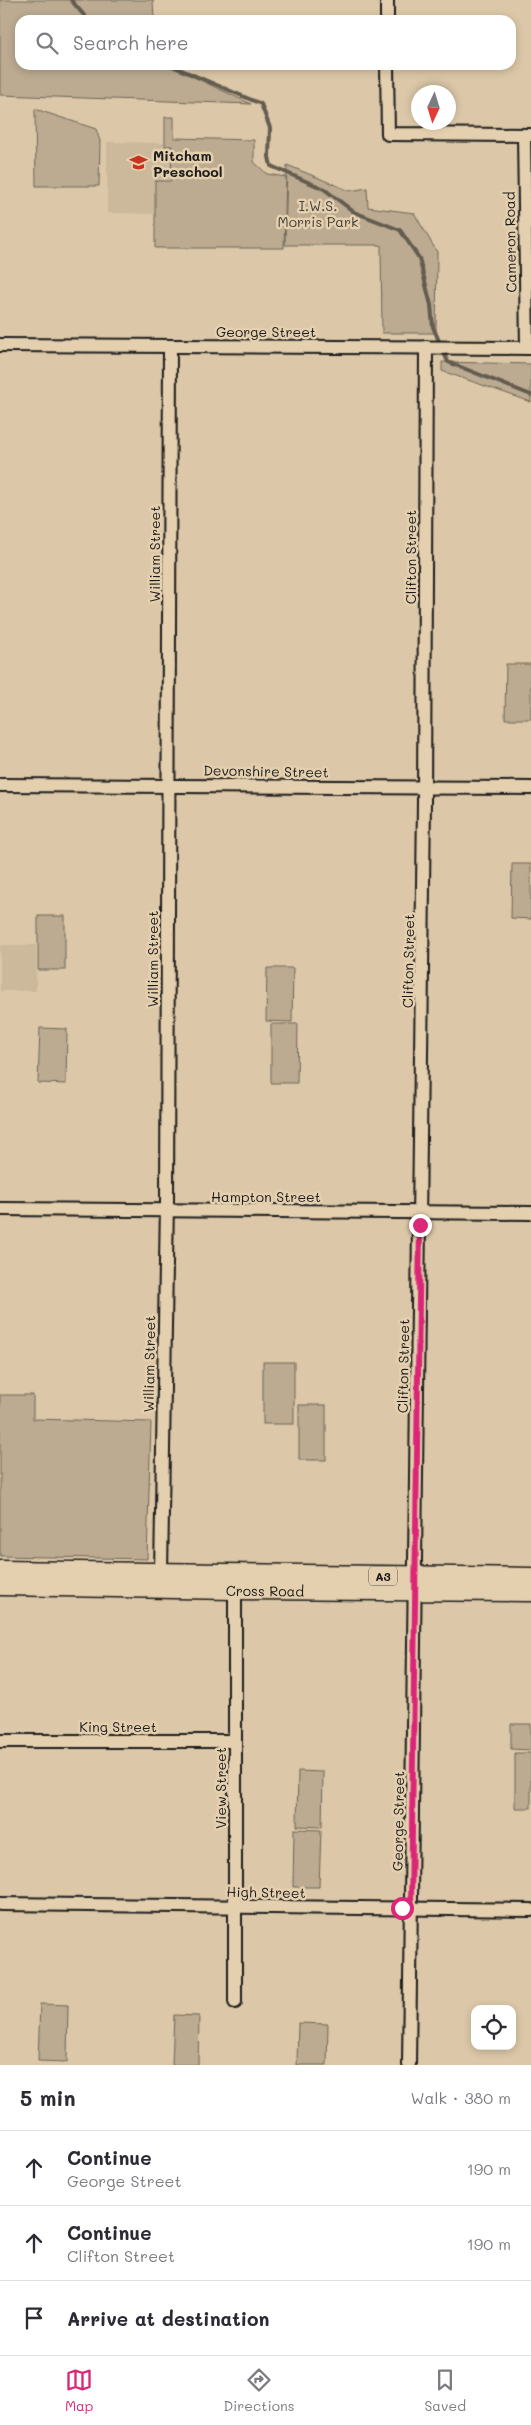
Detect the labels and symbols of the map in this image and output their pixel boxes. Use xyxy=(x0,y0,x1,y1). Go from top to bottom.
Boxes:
north arrow xyxy=(411,85,456,130)
place label: Mitcham Preschool xyxy=(153,146,223,181)
school or university icon: Mitcham Preschool xyxy=(129,153,149,173)
street label: Cameron Road xyxy=(500,191,520,293)
park label: I.W.S. Morris Park xyxy=(278,196,358,231)
street label: George Street xyxy=(216,322,316,341)
street label: William Street xyxy=(145,506,164,602)
street label: Clifton Street xyxy=(401,510,420,604)
street label: Devonshire Street xyxy=(203,760,329,782)
street label: William Street xyxy=(143,911,162,1007)
street label: Clifton Street xyxy=(398,914,418,1008)
street label: Hampton Street xyxy=(211,1187,321,1206)
route end xyxy=(409,1214,432,1237)
street label: William Street xyxy=(139,1315,159,1413)
street label: Clifton Street xyxy=(393,1319,413,1413)
road number: A3 xyxy=(369,1566,397,1585)
street label: Cross Road xyxy=(226,1580,304,1600)
street label: King Street xyxy=(79,1717,157,1736)
street label: View Street xyxy=(211,1747,230,1829)
street label: George Street xyxy=(388,1771,408,1871)
street label: High Street xyxy=(226,1882,306,1902)
route start xyxy=(391,1897,414,1920)

